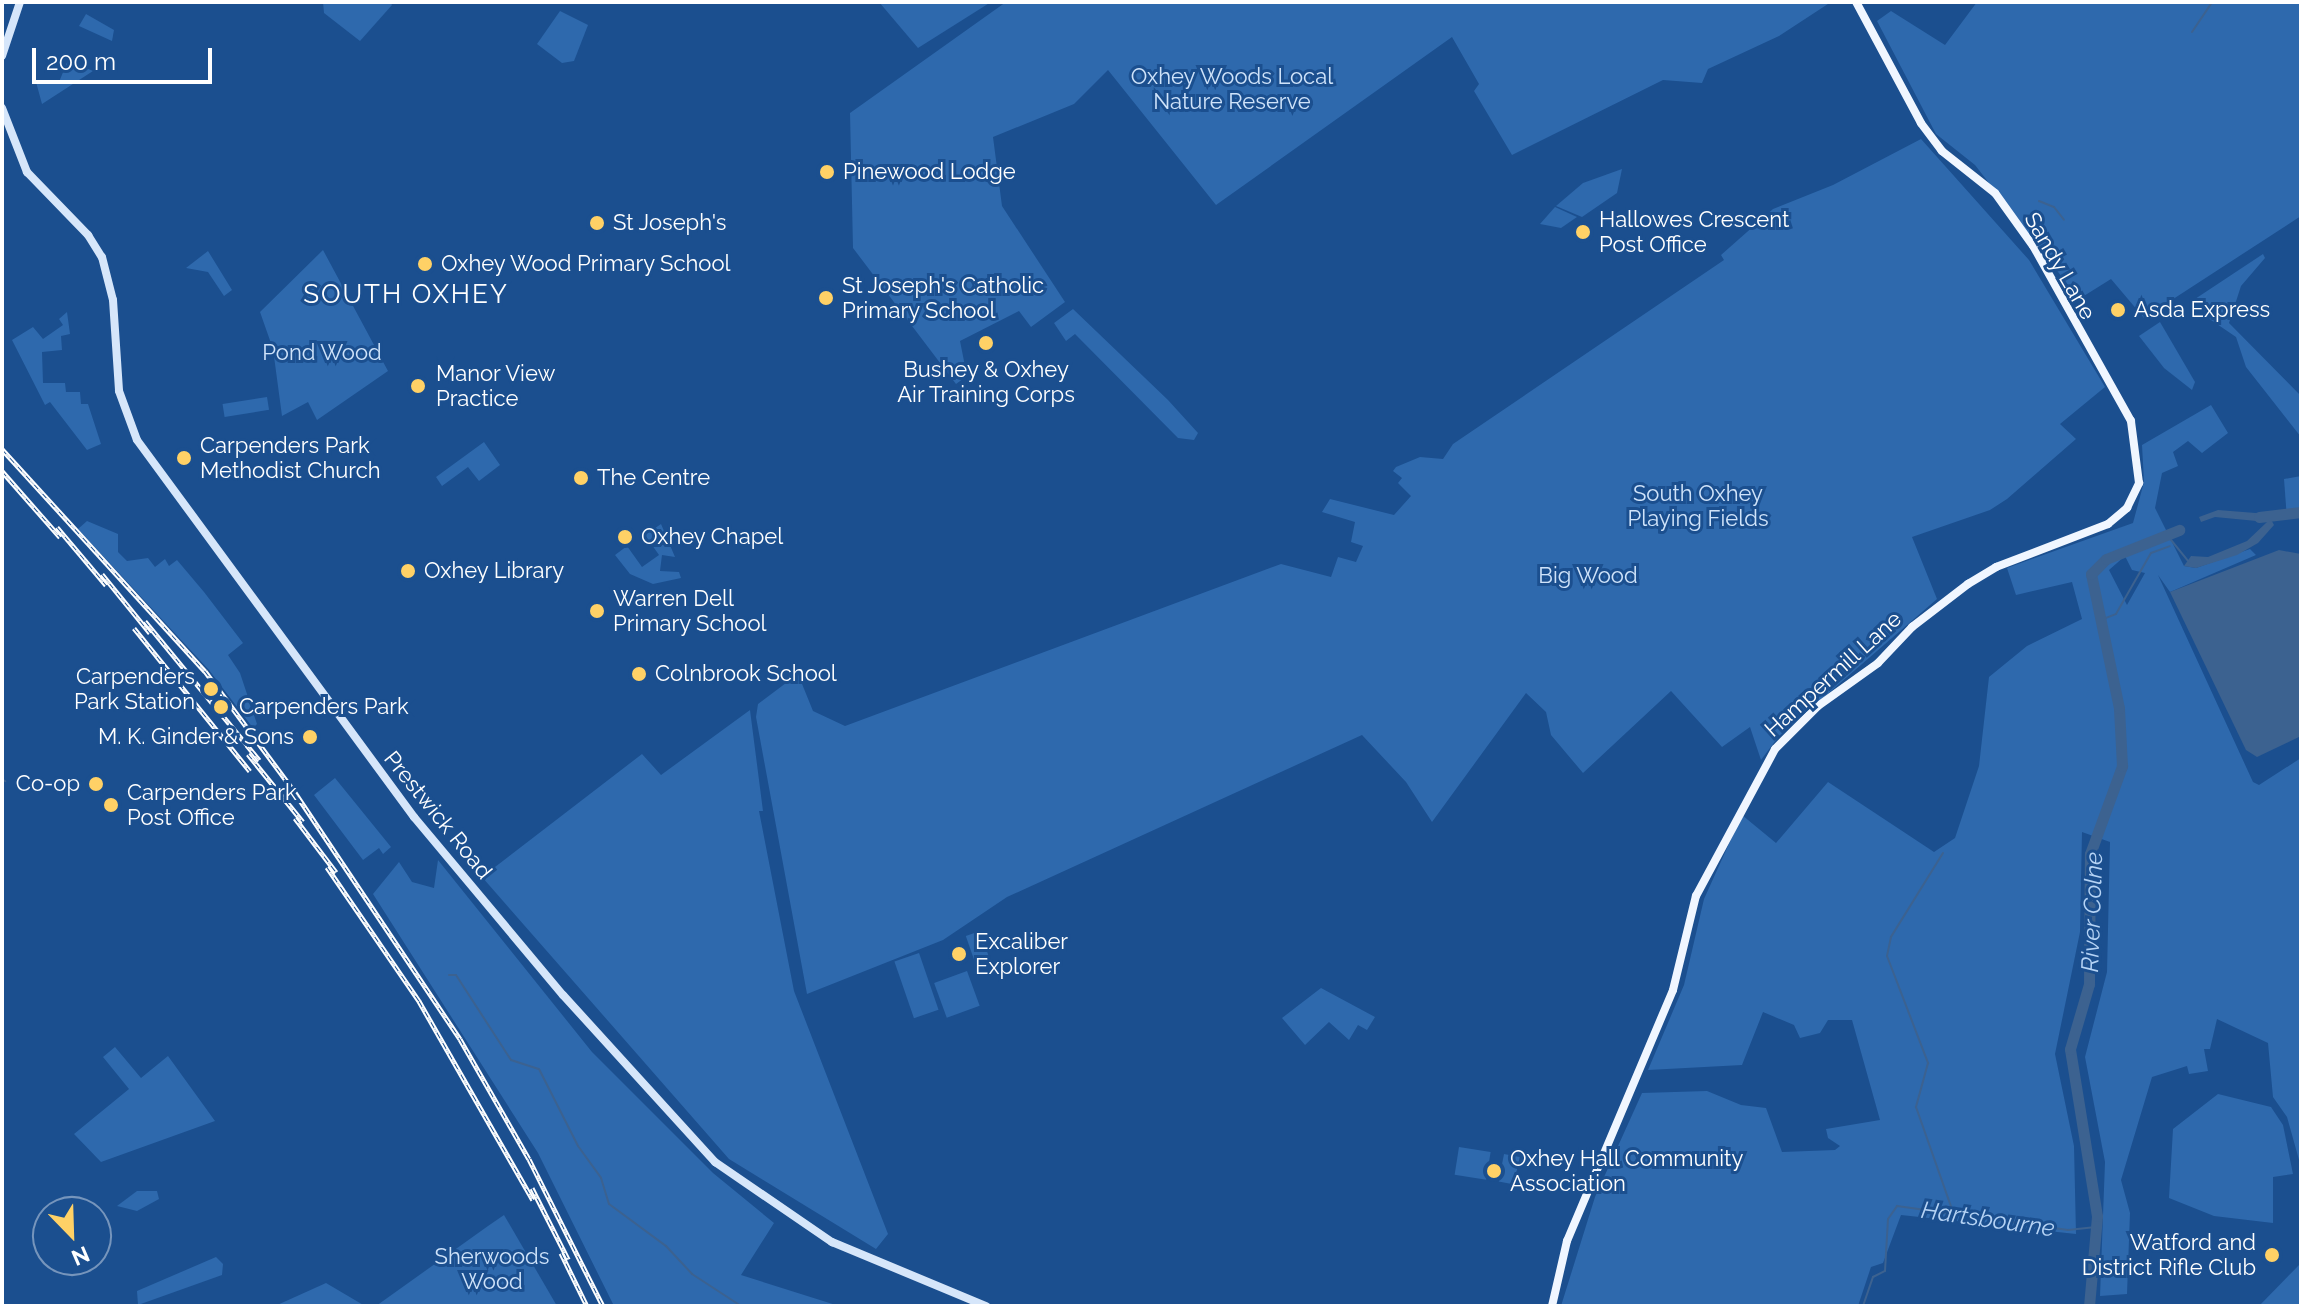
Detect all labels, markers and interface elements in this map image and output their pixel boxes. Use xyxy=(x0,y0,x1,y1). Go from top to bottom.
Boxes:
scale bar xyxy=(36,32,216,82)
text: 200 m xyxy=(46,47,116,76)
park label: Oxhey Woods Local Nature Reserve xyxy=(1130,63,1334,114)
place label: Pinewood Lodge xyxy=(843,159,1016,185)
marker: Pinewood Lodge xyxy=(818,163,836,181)
place label: Hallowes Crescent Post Office xyxy=(1599,206,1789,258)
street label: Sandy Lane xyxy=(2019,207,2101,325)
place label: St Joseph's xyxy=(613,210,727,236)
marker: St Joseph's xyxy=(588,214,606,232)
marker: Hallowes Crescent Post Office xyxy=(1574,223,1592,241)
place label: Oxhey Wood Primary School xyxy=(441,251,732,277)
marker: Oxhey Wood Primary School xyxy=(416,255,434,273)
place label: St Joseph's Catholic Primary School xyxy=(842,272,1045,324)
district label: SOUTH OXHEY xyxy=(303,279,509,311)
marker: St Joseph's Catholic Primary School xyxy=(817,289,835,307)
place label: Asda Express xyxy=(2134,297,2270,323)
marker: Asda Express xyxy=(2109,301,2127,319)
marker: Bushey & Oxhey Air Training Corps xyxy=(977,334,995,352)
park label: Pond Wood xyxy=(262,340,382,366)
place label: Bushey & Oxhey Air Training Corps xyxy=(897,356,1075,408)
place label: Manor View Practice xyxy=(436,360,557,412)
marker: Manor View Practice xyxy=(407,375,429,397)
place label: Carpenders Park Methodist Church xyxy=(200,432,381,484)
marker: Carpenders Park Methodist Church xyxy=(175,449,193,467)
place label: The Centre xyxy=(597,465,710,491)
marker: The Centre xyxy=(572,469,590,487)
park label: South Oxhey Playing Fields xyxy=(1627,480,1769,532)
place label: Oxhey Chapel xyxy=(641,524,784,550)
marker: Oxhey Chapel xyxy=(616,528,634,546)
place label: Oxhey Library xyxy=(424,558,565,584)
marker: Oxhey Library xyxy=(399,562,417,580)
park label: Big Wood xyxy=(1538,563,1638,589)
place label: Warren Dell Primary School xyxy=(613,585,767,636)
marker: Warren Dell Primary School xyxy=(588,602,606,620)
street label: Hampermill Lane xyxy=(1759,605,1907,743)
place label: Colnbrook School xyxy=(655,661,837,687)
place label: Carpenders Park Station xyxy=(74,663,195,714)
marker: Colnbrook School xyxy=(630,665,648,683)
marker: Carpenders Park Station xyxy=(202,680,220,698)
place label: Carpenders Park xyxy=(239,694,409,720)
marker: Carpenders Park xyxy=(210,696,232,718)
place label: M. K. Ginder & Sons xyxy=(98,724,294,750)
marker: M. K. Ginder & Sons xyxy=(301,728,319,746)
street label: Prestwick Road xyxy=(378,746,498,884)
place label: Co-op xyxy=(16,771,80,797)
marker: Co-op xyxy=(87,775,105,793)
place label: Carpenders Park Post Office xyxy=(127,779,297,830)
marker: Carpenders Park Post Office xyxy=(102,796,120,814)
water label: River Colne xyxy=(2076,851,2108,973)
place label: Excaliber Explorer xyxy=(975,928,1068,980)
marker: Excaliber Explorer xyxy=(950,945,968,963)
place label: Oxhey Hall Community Association xyxy=(1510,1145,1745,1196)
marker: Oxhey Hall Community Association xyxy=(1485,1162,1503,1180)
water label: Hartsbourne xyxy=(1919,1195,2057,1243)
north arrow xyxy=(32,1196,112,1276)
place label: Watford and District Rifle Club xyxy=(2082,1229,2256,1280)
text: N xyxy=(68,1241,93,1271)
park label: Sherwoods Wood xyxy=(435,1243,549,1294)
marker: Watford and District Rifle Club xyxy=(2263,1246,2281,1264)

